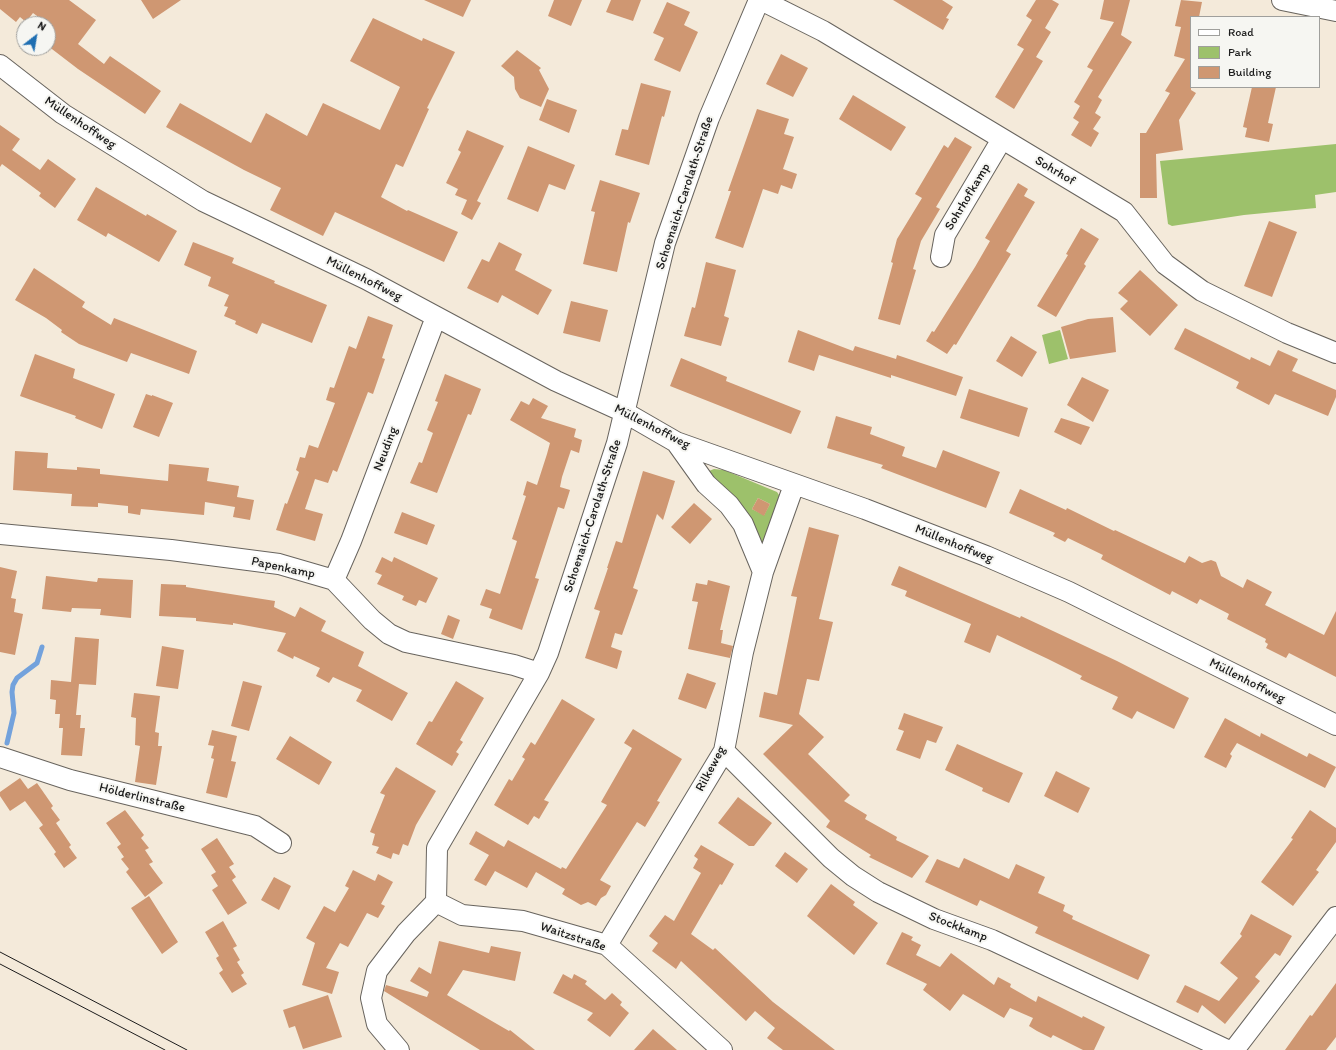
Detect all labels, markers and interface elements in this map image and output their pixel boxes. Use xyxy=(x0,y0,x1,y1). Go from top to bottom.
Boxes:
north arrow xyxy=(16,16,56,56)
legend xyxy=(1190,16,1320,88)
text: N xyxy=(35,19,48,34)
text: Road xyxy=(1228,25,1254,39)
text: Park xyxy=(1228,45,1252,59)
text: Building xyxy=(1228,65,1271,79)
street label: Müllenhoffweg xyxy=(41,93,119,153)
street label: Schoenaich-Carolath-Straße xyxy=(653,114,717,272)
street label: Sohrhof xyxy=(1032,153,1078,189)
street label: Sohrhofkamp xyxy=(942,161,994,233)
street label: Müllenhoffweg xyxy=(323,253,405,305)
street label: Müllenhoffweg xyxy=(611,401,693,453)
street label: Neuding xyxy=(370,425,402,473)
street label: Schoenaich-Carolath-Straße xyxy=(561,437,625,595)
street label: Müllenhoffweg xyxy=(913,521,995,567)
street label: Papenkamp xyxy=(250,554,316,582)
street label: Müllenhoffweg xyxy=(1206,655,1288,707)
street label: Rilkeweg xyxy=(693,744,729,794)
street label: Hölderlinstraße xyxy=(97,780,187,816)
street label: Stockkamp xyxy=(926,909,990,945)
street label: Waitzstraße xyxy=(538,919,608,955)

